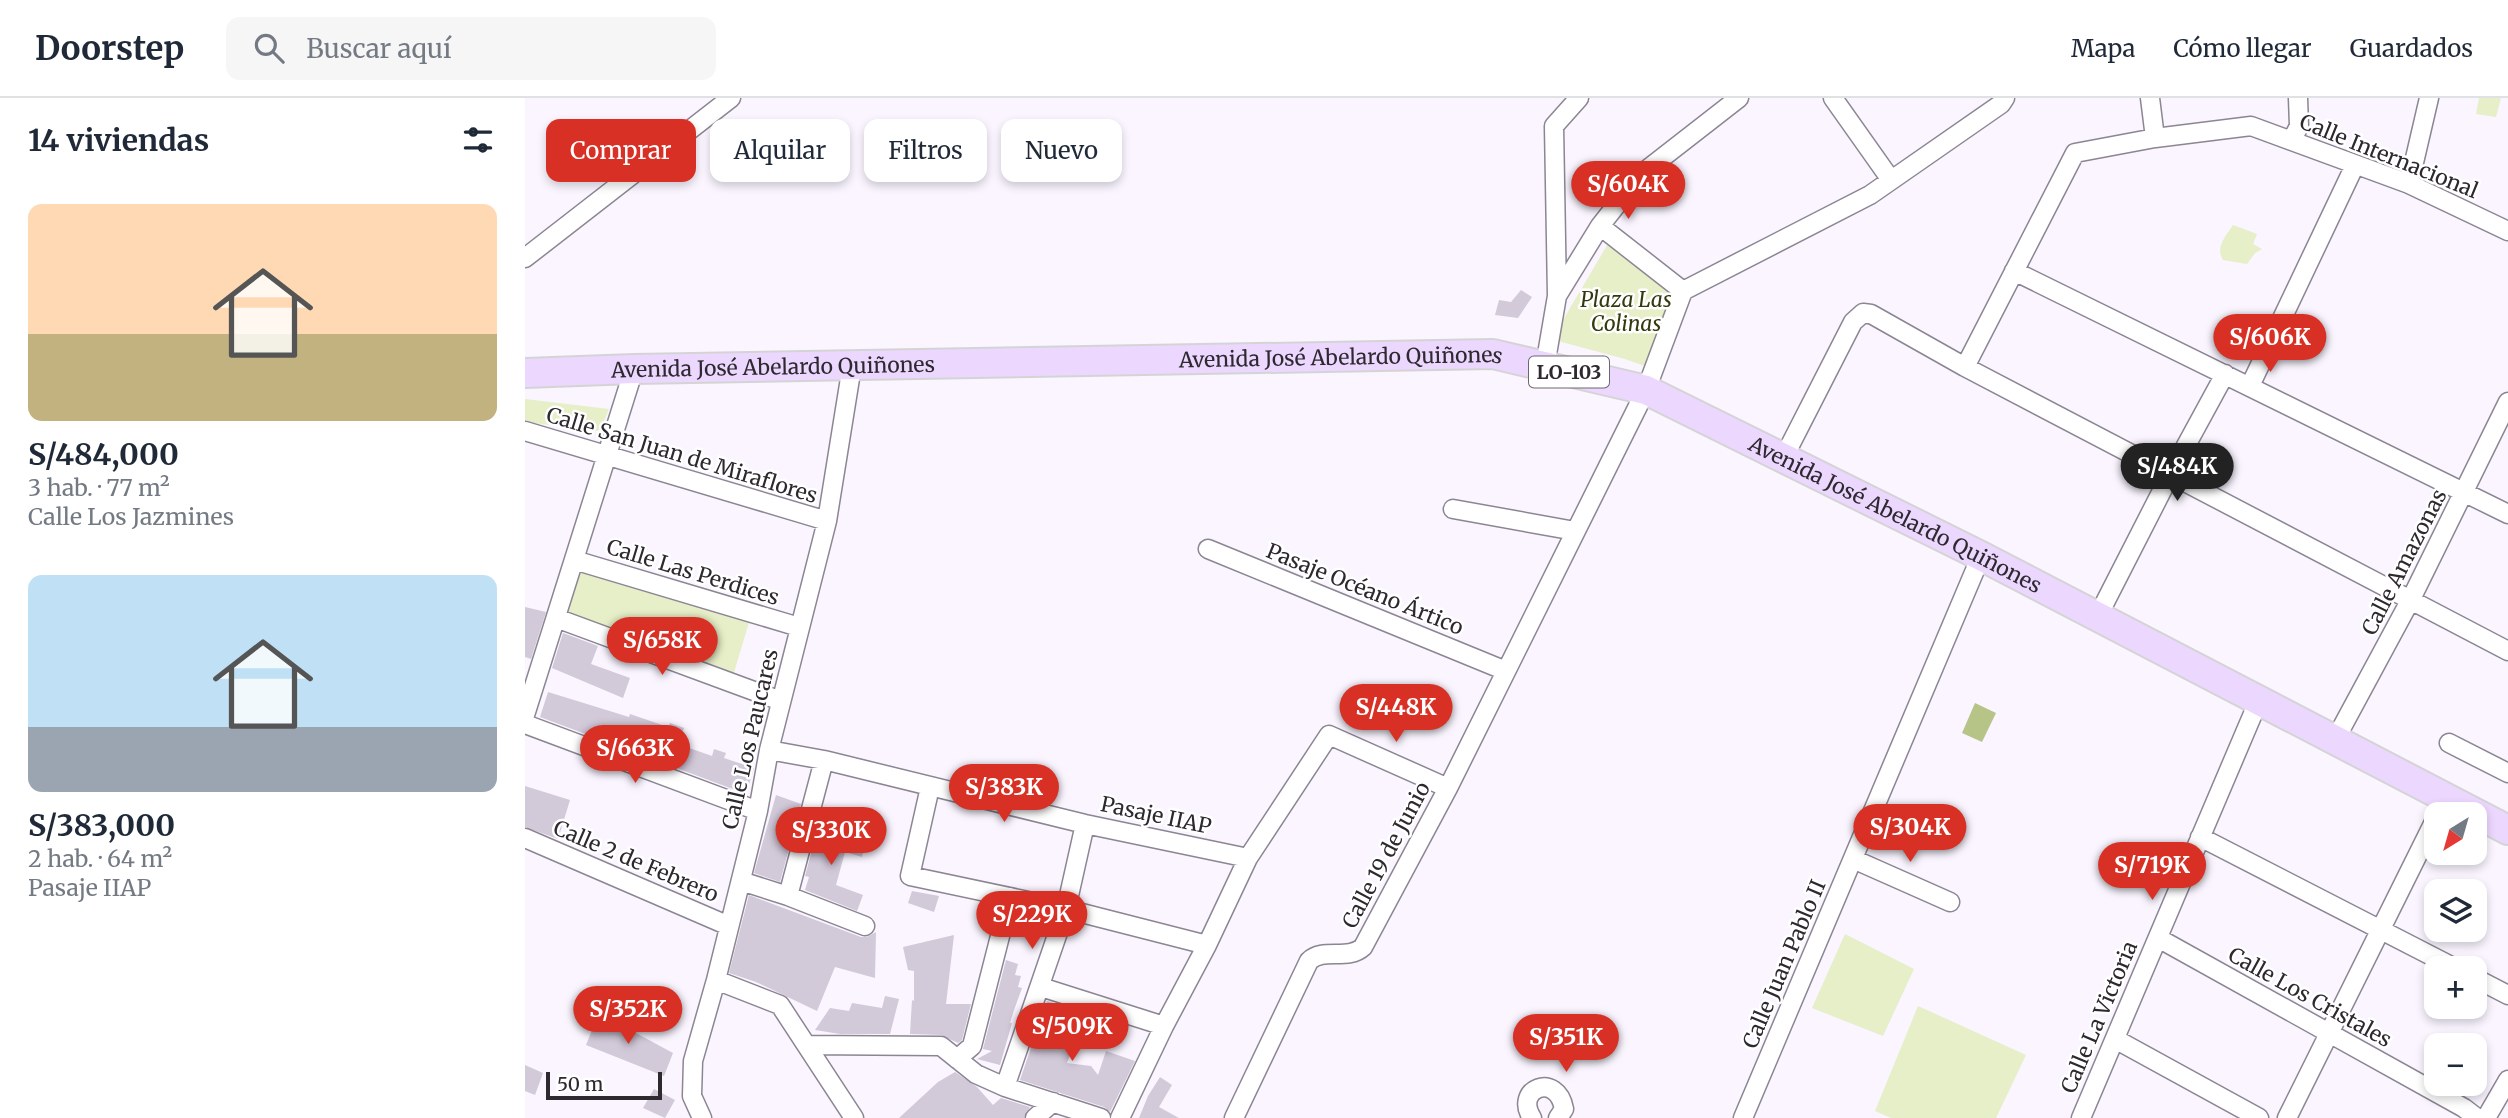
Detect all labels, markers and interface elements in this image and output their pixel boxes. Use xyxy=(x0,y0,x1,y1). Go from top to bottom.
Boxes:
search box xyxy=(226,17,716,80)
text: Doorstep xyxy=(35,28,184,69)
icon: search xyxy=(250,29,288,67)
text: Buscar aquí xyxy=(306,32,451,65)
text: Mapa xyxy=(2071,33,2135,64)
text: Cómo llegar xyxy=(2173,33,2312,64)
text: Guardados xyxy=(2350,33,2473,64)
street label: Calle Internacional xyxy=(2296,108,2483,204)
chip: Comprar xyxy=(546,119,696,182)
chip: Alquilar xyxy=(710,119,850,182)
chip: Filtros xyxy=(864,119,987,182)
chip: Nuevo xyxy=(1001,119,1122,182)
text: 14 viviendas xyxy=(28,121,209,159)
icon: filters xyxy=(459,121,497,159)
pin: S/604K xyxy=(1571,162,1685,221)
text: S/604K xyxy=(1587,169,1669,198)
icon: home xyxy=(200,250,326,376)
park label: Plaza Las Colinas xyxy=(1580,286,1672,337)
pin: S/606K xyxy=(2213,314,2327,374)
text: S/606K xyxy=(2229,322,2311,351)
street label: Avenida José Abelardo Quiñones xyxy=(1178,341,1506,373)
street label: Avenida José Abelardo Quiñones xyxy=(609,350,935,383)
road number: LO-103 xyxy=(1529,356,1609,388)
street label: Calle San Juan de Miraflores xyxy=(543,401,821,509)
street label: Avenida José Abelardo Quiñones xyxy=(1744,429,2046,599)
text: S/484,000 xyxy=(28,435,179,473)
pin: S/484K xyxy=(2120,444,2234,503)
text: S/484K xyxy=(2137,451,2217,480)
text: 3 hab. · 77 m² xyxy=(28,473,170,502)
street label: Calle Amazonas xyxy=(2356,484,2452,640)
text: Calle Los Jazmines xyxy=(28,502,234,531)
street label: Calle Las Perdices xyxy=(604,533,782,611)
street label: Pasaje Océano Ártico xyxy=(1263,536,1468,641)
pin: S/658K xyxy=(605,618,719,677)
icon: home xyxy=(200,621,326,747)
text: S/658K xyxy=(623,625,701,654)
street label: Calle Los Paucares xyxy=(716,646,784,832)
pin: S/448K xyxy=(1339,684,1453,744)
text: S/448K xyxy=(1356,692,1436,721)
pin: S/663K xyxy=(578,726,692,785)
text: S/663K xyxy=(596,733,674,762)
pin: S/383K xyxy=(947,764,1061,824)
text: S/383K xyxy=(965,772,1043,801)
street label: Calle 19 de Junio xyxy=(1336,777,1436,933)
street label: Pasaje IIAP xyxy=(1098,790,1214,840)
north arrow xyxy=(2424,802,2487,864)
map controls xyxy=(2424,802,2487,1096)
pin: S/304K xyxy=(1853,804,1967,864)
text: S/383,000 xyxy=(28,806,175,844)
pin: S/330K xyxy=(774,808,888,867)
text: S/304K xyxy=(1869,812,1951,841)
street label: Calle 2 de Febrero xyxy=(549,814,723,908)
text: S/330K xyxy=(792,815,870,844)
pin: S/719K xyxy=(2095,842,2209,902)
text: 2 hab. · 64 m² xyxy=(28,844,172,873)
text: S/719K xyxy=(2114,850,2190,879)
text: Pasaje IIAP xyxy=(28,873,151,902)
street label: Calle Juan Pablo II xyxy=(1736,876,1832,1052)
button: layers xyxy=(2424,879,2487,942)
pin: S/229K xyxy=(975,892,1089,951)
text: S/229K xyxy=(992,899,1072,928)
street label: Calle La Victoria xyxy=(2055,937,2143,1097)
street label: Calle Los Cristales xyxy=(2224,941,2396,1053)
button: + xyxy=(2424,956,2487,1019)
pin: S/352K xyxy=(571,986,685,1046)
text: S/352K xyxy=(589,994,667,1023)
pin: S/509K xyxy=(1015,1004,1129,1063)
text: S/509K xyxy=(1032,1011,1112,1040)
pin: S/351K xyxy=(1509,1014,1623,1074)
text: S/351K xyxy=(1529,1022,1603,1051)
button: − xyxy=(2424,1033,2487,1096)
scale bar xyxy=(546,1069,661,1101)
text: 50 m xyxy=(557,1072,603,1096)

